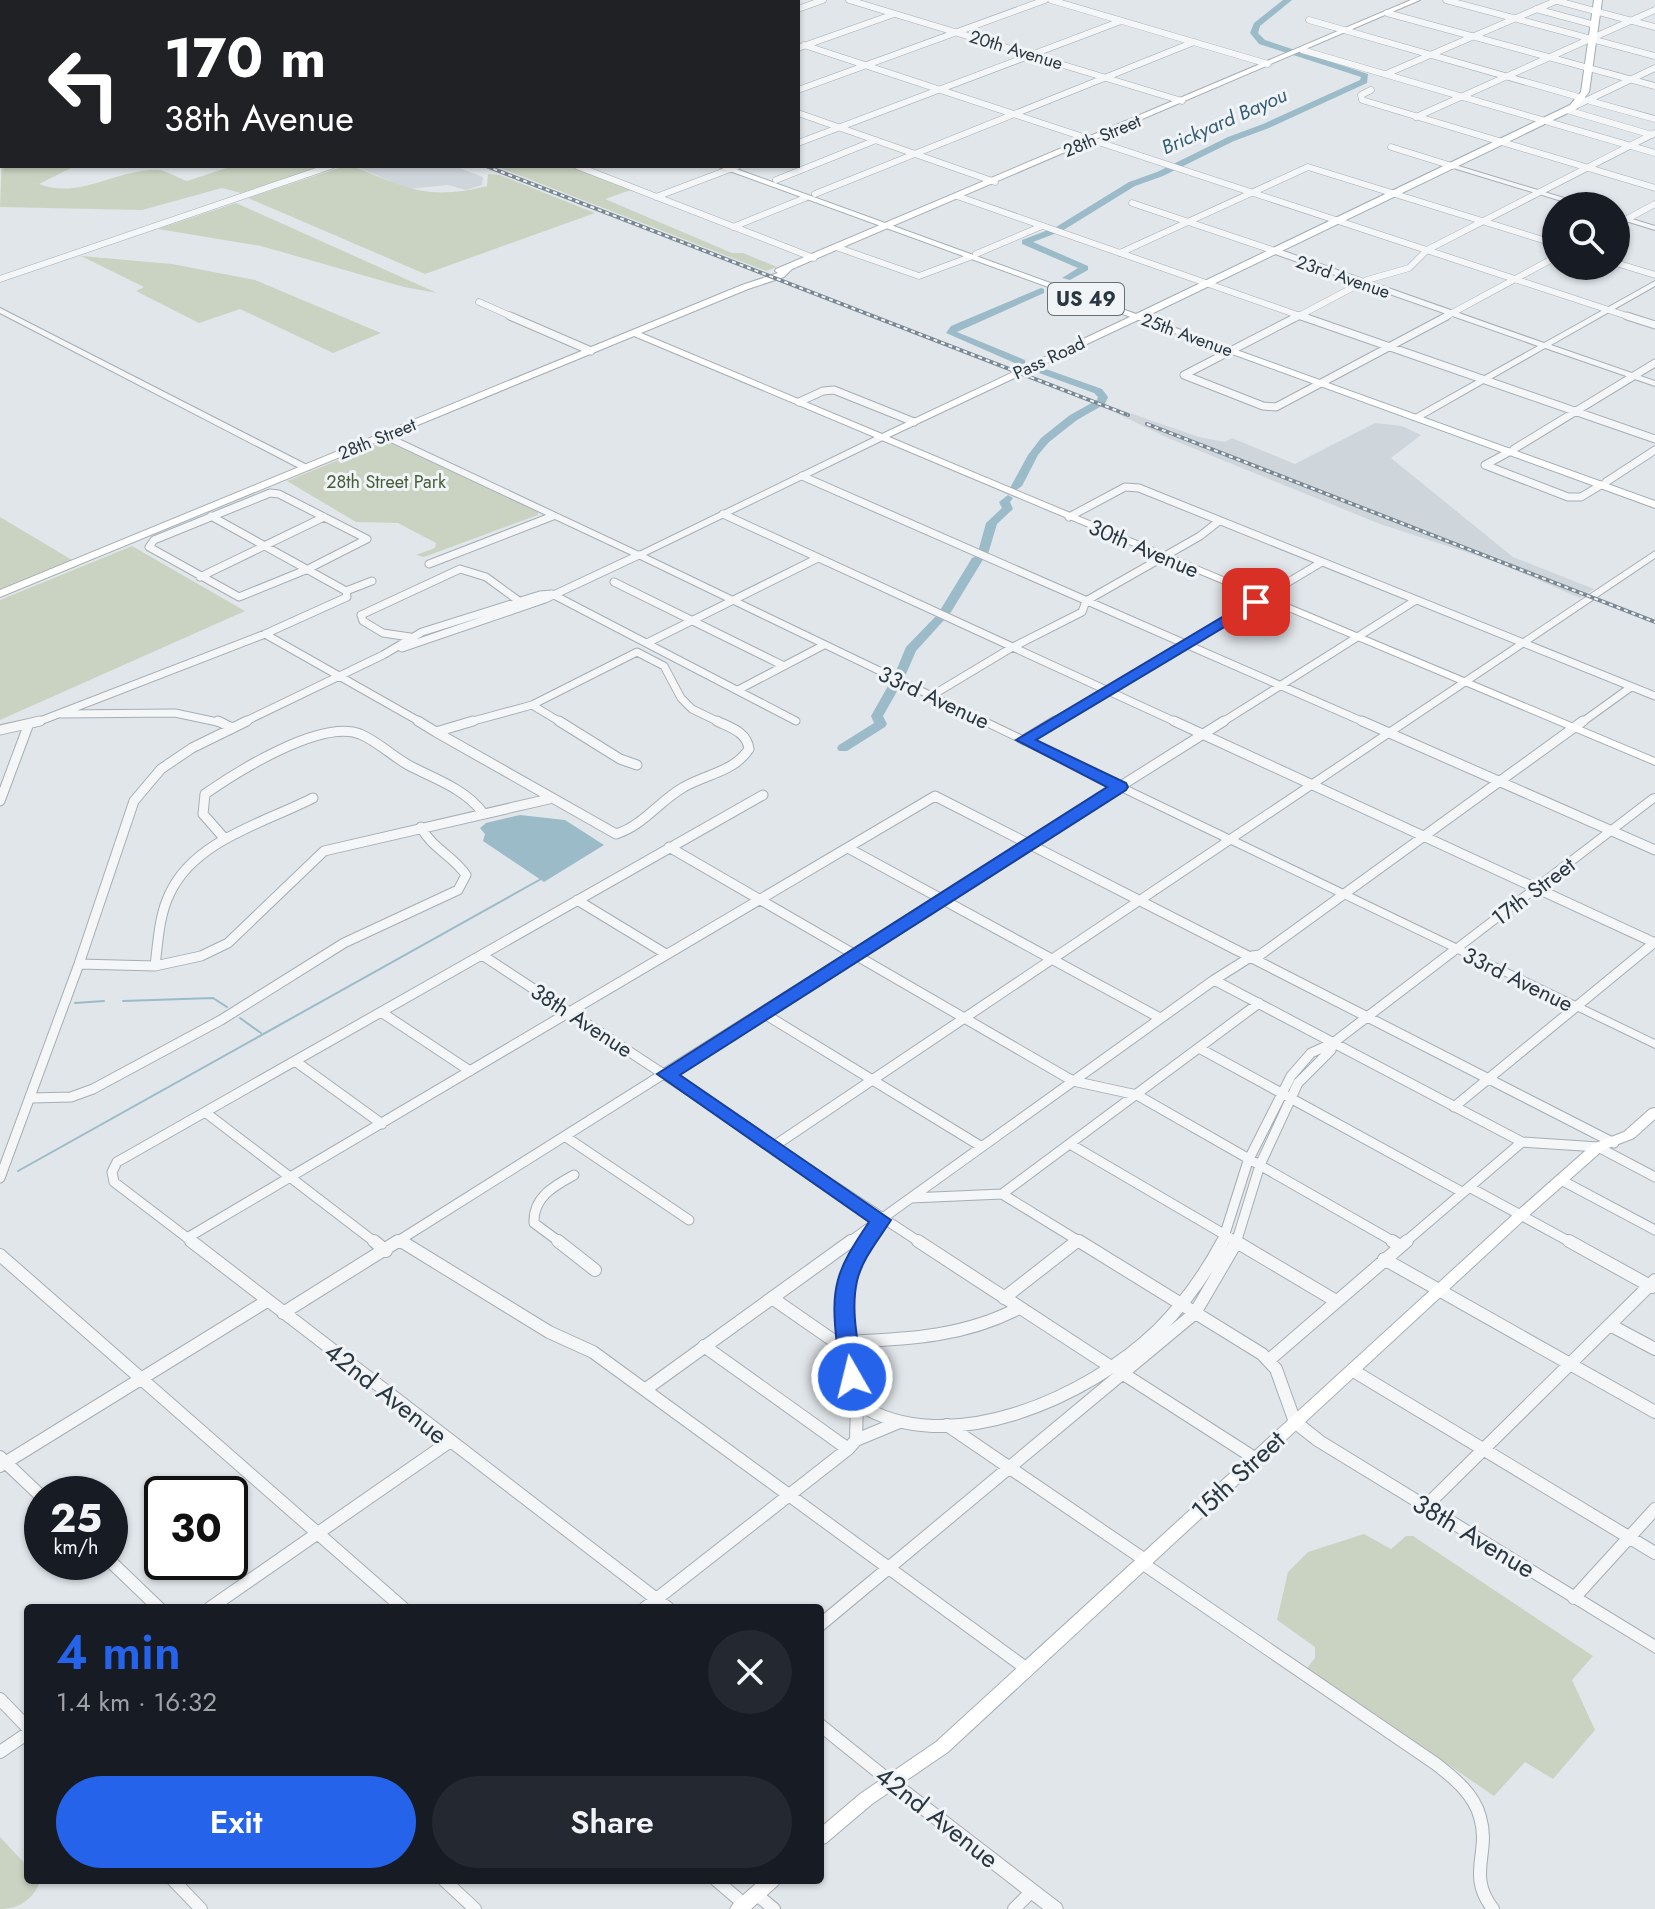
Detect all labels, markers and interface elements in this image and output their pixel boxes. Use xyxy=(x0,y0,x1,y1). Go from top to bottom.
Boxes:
text: 170 m xyxy=(164,17,326,98)
street label: 20th Avenue xyxy=(966,23,1066,77)
icon: left xyxy=(32,32,136,136)
water label: Brickyard Bayou xyxy=(1157,81,1292,162)
text: 38th Avenue xyxy=(164,92,354,144)
street label: 28th Street xyxy=(1059,108,1146,164)
map controls xyxy=(1542,192,1630,280)
button: search xyxy=(1542,192,1630,280)
street label: 23rd Avenue xyxy=(1292,249,1394,305)
road number: US 49 xyxy=(1048,283,1124,315)
street label: 25th Avenue xyxy=(1138,306,1236,364)
street label: Pass Road xyxy=(1009,330,1089,386)
street label: 28th Street xyxy=(334,411,421,466)
park label: 28th Street Park xyxy=(326,469,446,495)
street label: 30th Avenue xyxy=(1084,510,1204,586)
pin xyxy=(1222,568,1290,636)
icon: arrive xyxy=(1234,580,1278,624)
street label: 33rd Avenue xyxy=(873,657,995,737)
street label: 17th Street xyxy=(1484,848,1582,933)
street label: 33rd Avenue xyxy=(1457,938,1579,1020)
street label: 38th Avenue xyxy=(525,975,639,1065)
street label: 42nd Avenue xyxy=(316,1333,456,1453)
position arrow xyxy=(810,1335,894,1419)
street label: 15th Street xyxy=(1183,1421,1294,1528)
speed limit sign: 30 xyxy=(144,1476,248,1580)
street label: 38th Avenue xyxy=(1405,1484,1543,1588)
text: 25 xyxy=(50,1489,102,1547)
text: km/h xyxy=(53,1533,99,1562)
text: 4 min xyxy=(56,1618,181,1687)
button: close xyxy=(708,1630,792,1714)
text: 1.4 km · 16:32 xyxy=(56,1683,217,1721)
street label: 42nd Avenue xyxy=(867,1757,1007,1877)
button: Exit xyxy=(56,1776,416,1868)
button: Share xyxy=(432,1776,792,1868)

